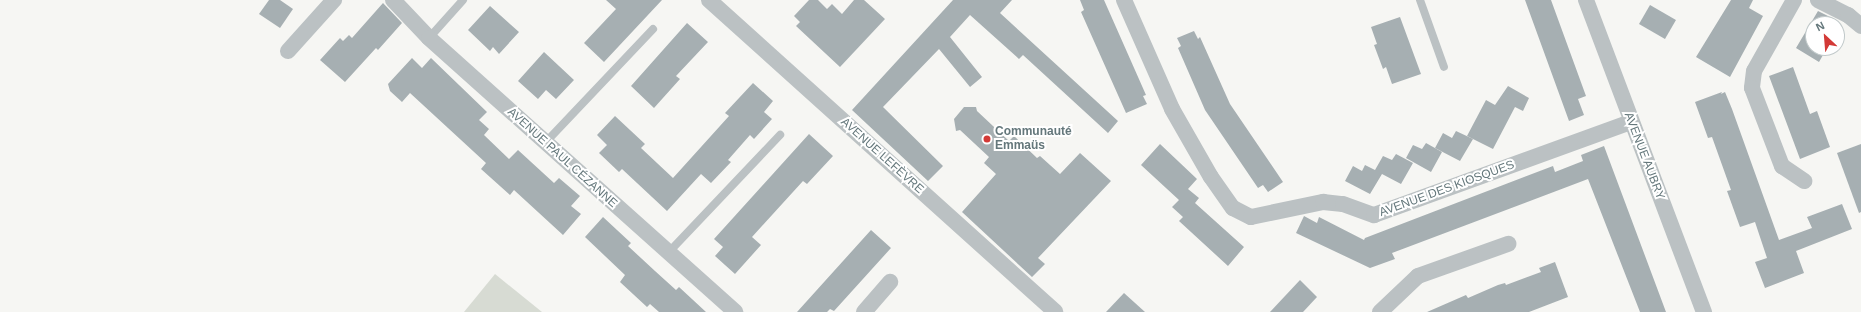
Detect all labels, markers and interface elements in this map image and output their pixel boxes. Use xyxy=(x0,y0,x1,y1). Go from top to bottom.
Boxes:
north arrow xyxy=(1805,16,1845,56)
text: N xyxy=(1814,19,1826,33)
street label: AVENUE PAUL CÉZANNE xyxy=(504,105,620,211)
street label: AVENUE AUBRY xyxy=(1621,110,1667,202)
street label: AVENUE LEFÈVRE xyxy=(838,115,926,197)
place label: Communauté Emmaüs xyxy=(995,125,1072,153)
marker: Communauté Emmaüs xyxy=(982,134,992,144)
street label: AVENUE DES KIOSQUES xyxy=(1378,158,1516,220)

